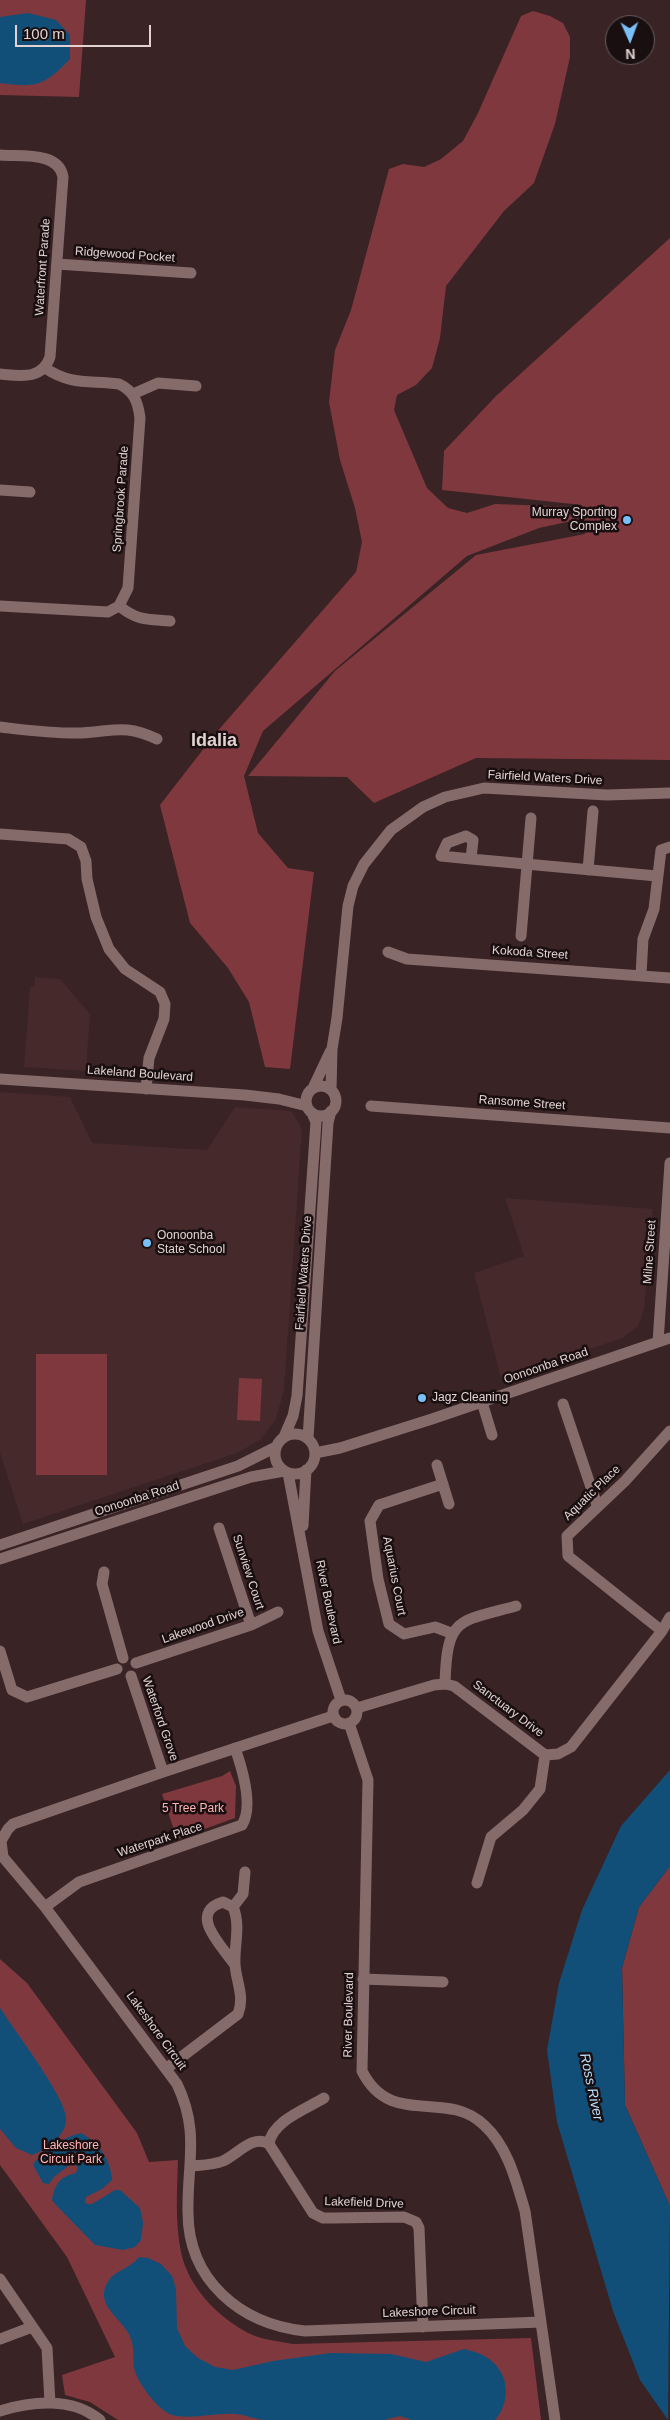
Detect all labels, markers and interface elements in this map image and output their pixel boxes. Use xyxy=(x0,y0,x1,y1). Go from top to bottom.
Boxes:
scale bar xyxy=(18,15,154,47)
north arrow xyxy=(605,15,655,65)
text: 100 m xyxy=(23,25,65,42)
text: N xyxy=(625,46,636,62)
street label: Waterfront Parade xyxy=(32,218,54,316)
street label: Ridgewood Pocket xyxy=(75,244,175,266)
street label: Springbrook Parade xyxy=(110,445,132,553)
place label: Murray Sporting Complex xyxy=(532,506,617,534)
marker: Murray Sporting Complex xyxy=(621,514,633,526)
district label: Idalia xyxy=(191,730,237,752)
street label: Fairfield Waters Drive xyxy=(487,768,603,788)
street label: Kokoda Street xyxy=(492,943,568,963)
street label: Lakeland Boulevard xyxy=(87,1063,193,1085)
street label: Ransome Street xyxy=(478,1093,566,1113)
street label: Fairfield Waters Drive xyxy=(293,1215,315,1331)
street label: Milne Street xyxy=(641,1220,659,1284)
place label: Oonoonba State School xyxy=(157,1229,225,1257)
marker: Oonoonba State School xyxy=(141,1237,153,1249)
street label: Oonoonba Road xyxy=(502,1345,590,1387)
place label: Jagz Cleaning xyxy=(432,1391,508,1405)
marker: Jagz Cleaning xyxy=(416,1392,428,1404)
street label: Aquatic Place xyxy=(561,1462,623,1524)
street label: Oonoonba Road xyxy=(93,1479,181,1519)
street label: Sunview Court xyxy=(229,1533,267,1611)
street label: Aquarius Court xyxy=(379,1535,409,1617)
street label: River Boulevard xyxy=(312,1559,344,1645)
street label: Lakewood Drive xyxy=(160,1605,246,1647)
street label: Waterford Grove xyxy=(139,1675,181,1763)
street label: Sanctuary Drive xyxy=(470,1678,546,1740)
park label: 5 Tree Park xyxy=(162,1802,224,1816)
street label: Waterpark Place xyxy=(116,1820,204,1860)
street label: River Boulevard xyxy=(341,1972,357,2058)
street label: Lakeshore Circuit xyxy=(123,1989,189,2073)
water label: Ross River xyxy=(576,2052,606,2122)
park label: Lakeshore Circuit Park xyxy=(40,2139,102,2167)
street label: Lakefield Drive xyxy=(324,2194,404,2212)
street label: Lakeshore Circuit xyxy=(382,2303,476,2321)

